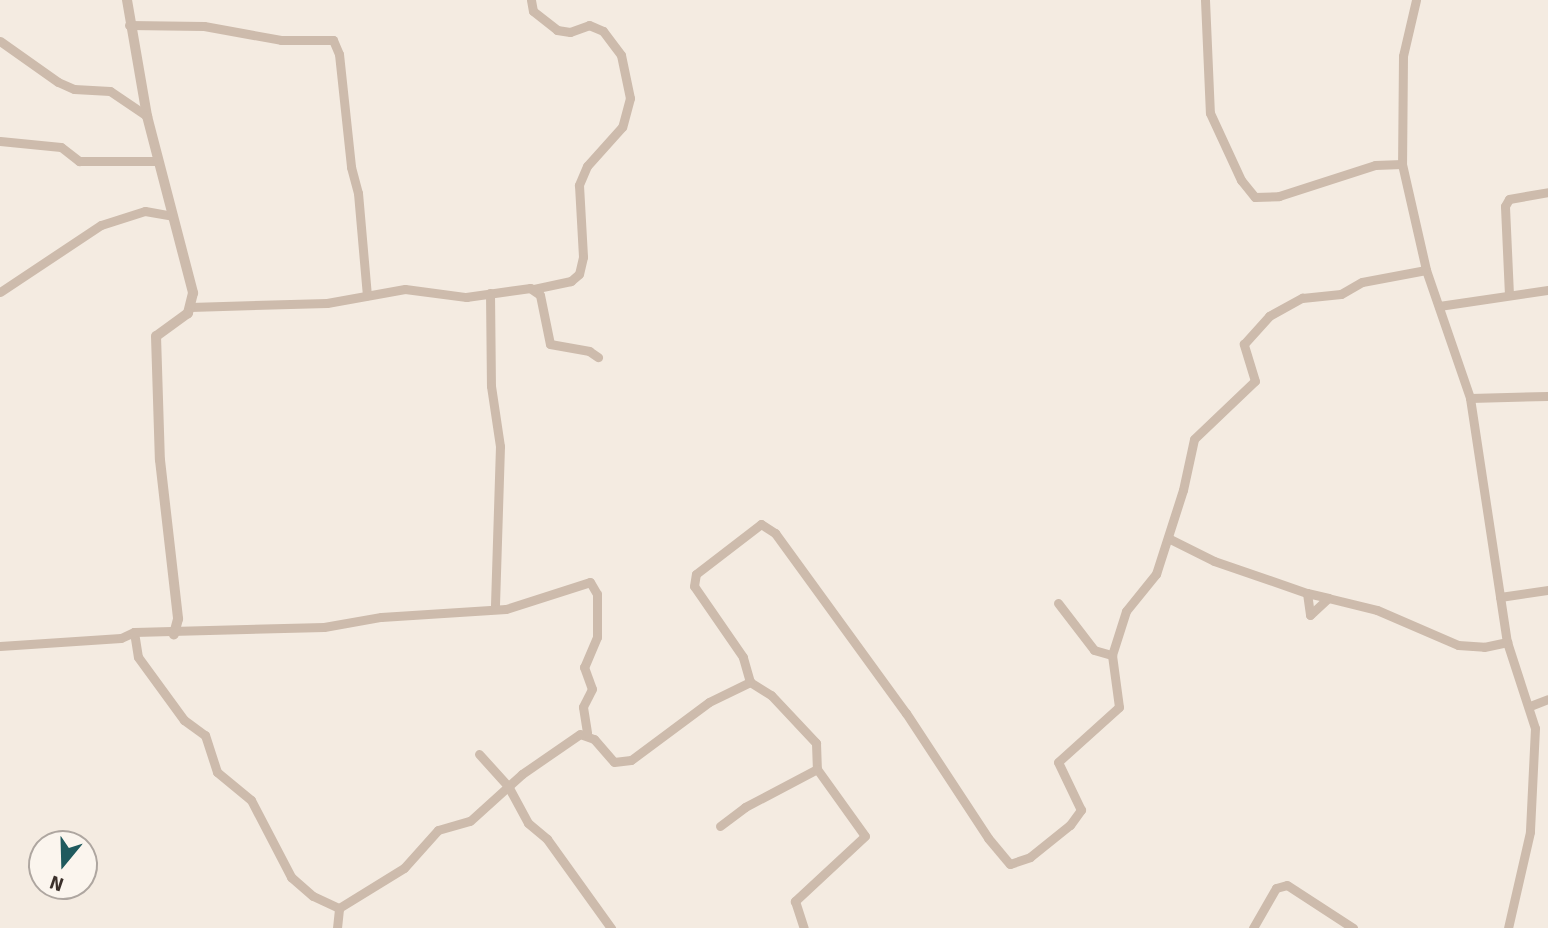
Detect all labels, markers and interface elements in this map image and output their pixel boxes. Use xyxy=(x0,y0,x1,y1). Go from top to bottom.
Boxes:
north arrow xyxy=(28,830,98,900)
text: N xyxy=(47,869,67,896)

